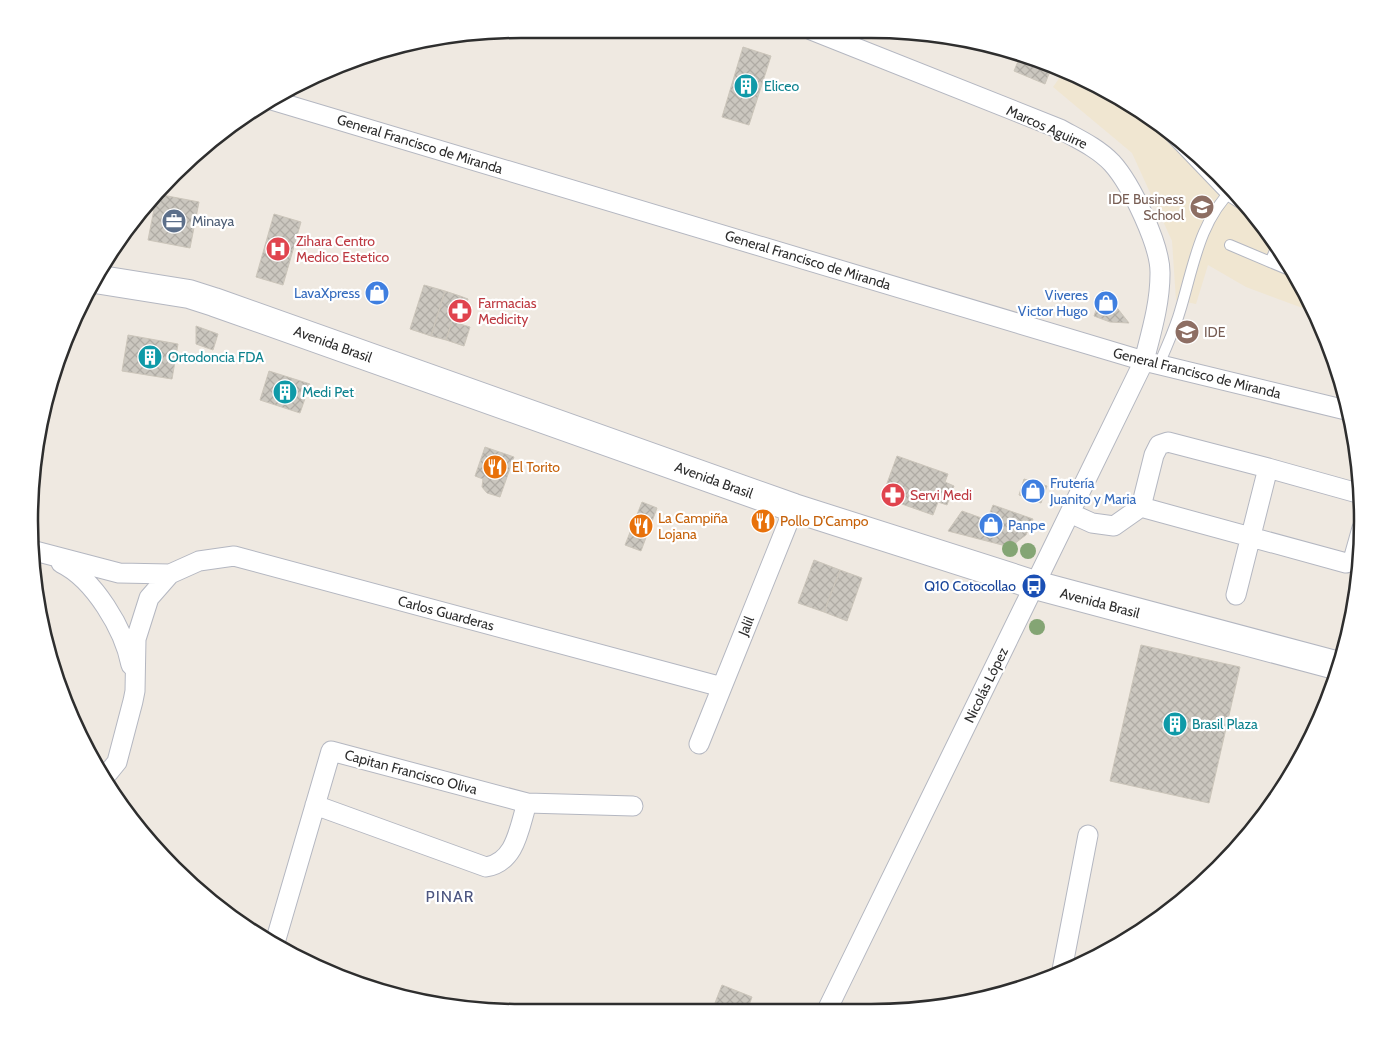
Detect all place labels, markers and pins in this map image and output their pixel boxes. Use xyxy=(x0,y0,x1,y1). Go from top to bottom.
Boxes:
building icon: Eliceo xyxy=(733,73,759,99)
place label: Eliceo xyxy=(764,77,799,95)
place label: IDE Business School xyxy=(1108,190,1185,224)
school or university icon: IDE Business School xyxy=(1189,194,1215,220)
office icon: Minaya xyxy=(161,208,187,234)
place label: Minaya xyxy=(192,212,234,230)
place label: Zihara Centro Medico Estetico xyxy=(296,232,389,266)
hospital icon: Zihara Centro Medico Estetico xyxy=(265,236,291,262)
shop icon: LavaXpress xyxy=(364,280,390,306)
place label: LavaXpress xyxy=(294,284,360,302)
place label: Viveres Victor Hugo xyxy=(1018,286,1088,320)
shop icon: Viveres Victor Hugo xyxy=(1093,290,1119,316)
place label: Farmacias Medicity xyxy=(478,294,537,328)
pharmacy icon: Farmacias Medicity xyxy=(447,298,473,324)
school or university icon: IDE xyxy=(1174,319,1200,345)
place label: IDE xyxy=(1204,323,1226,341)
building icon: Ortodoncia FDA xyxy=(137,344,163,370)
place label: Ortodoncia FDA xyxy=(168,348,264,366)
building icon: Medi Pet xyxy=(272,379,298,405)
place label: Medi Pet xyxy=(302,383,354,401)
restaurant icon: El Torito xyxy=(482,454,508,480)
place label: El Torito xyxy=(512,458,560,476)
place label: Frutería Juanito y Maria xyxy=(1049,474,1136,508)
shop icon: Frutería Juanito y Maria xyxy=(1020,478,1046,504)
pharmacy icon: Servi Medi xyxy=(880,482,906,508)
place label: Servi Medi xyxy=(910,486,972,504)
restaurant icon: Pollo D’Campo xyxy=(750,508,776,534)
place label: La Campiña Lojana xyxy=(658,509,728,543)
place label: Pollo D’Campo xyxy=(780,512,869,530)
shop icon: Panpe xyxy=(978,512,1004,538)
restaurant icon: La Campiña Lojana xyxy=(628,513,654,539)
place label: Panpe xyxy=(1008,516,1045,534)
bus stop icon: Q10 Cotocollao xyxy=(1021,573,1047,599)
place label: Q10 Cotocollao xyxy=(924,577,1016,595)
building icon: Brasil Plaza xyxy=(1162,711,1188,737)
place label: Brasil Plaza xyxy=(1192,715,1258,733)

